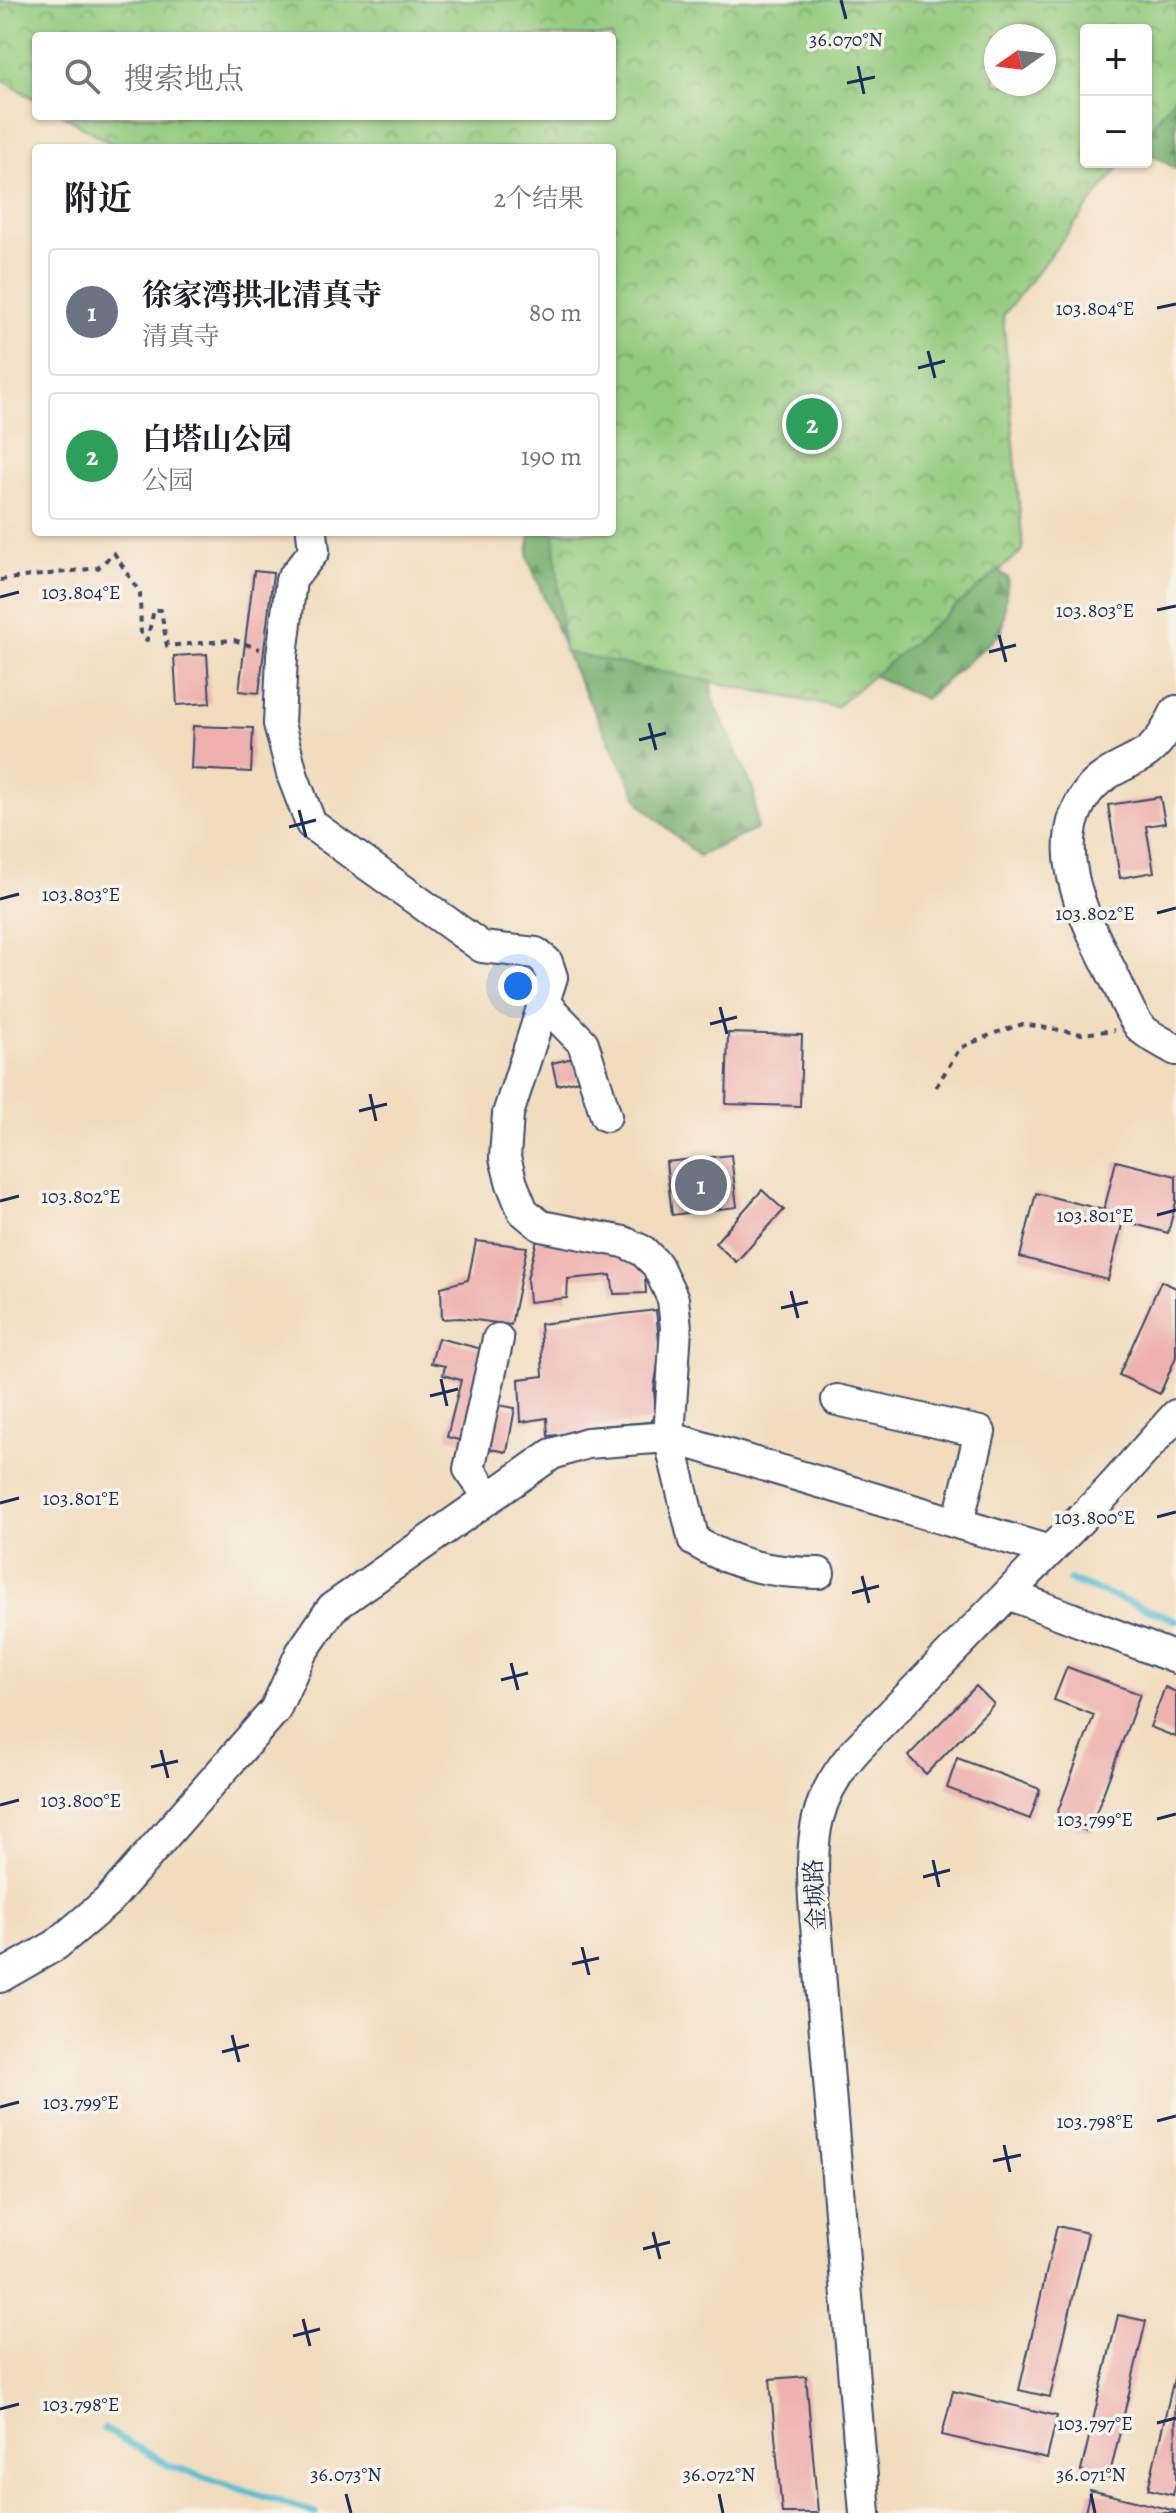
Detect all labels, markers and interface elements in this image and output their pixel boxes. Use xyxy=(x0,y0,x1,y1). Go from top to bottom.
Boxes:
north arrow xyxy=(984,24,1056,96)
map controls xyxy=(1080,24,1152,168)
button: + xyxy=(1080,24,1152,96)
text: 36.070°N xyxy=(809,26,883,53)
search box xyxy=(32,32,616,120)
icon: search xyxy=(60,54,104,98)
text: 搜索地点 xyxy=(124,59,244,99)
button: − xyxy=(1080,96,1152,168)
text: 附近 xyxy=(64,175,132,222)
text: 2个结果 xyxy=(494,181,584,216)
text: 徐家湾拱北清真寺 xyxy=(142,275,382,315)
text: 1 xyxy=(87,295,97,330)
text: 80 m xyxy=(529,295,582,330)
text: 103.804°E xyxy=(1055,295,1135,322)
text: 清真寺 xyxy=(142,319,220,354)
pin: 2 xyxy=(786,394,838,454)
text: 白塔山公园 xyxy=(142,419,292,459)
text: 2 xyxy=(86,439,98,474)
text: 190 m xyxy=(521,439,582,474)
text: 公园 xyxy=(142,463,194,498)
text: 103.804°E xyxy=(41,579,121,606)
text: 103.803°E xyxy=(1056,597,1134,624)
text: 103.803°E xyxy=(42,881,120,908)
text: 103.802°E xyxy=(1055,900,1135,927)
your location xyxy=(498,966,538,1006)
pin: 1 xyxy=(675,1155,727,1215)
text: 103.802°E xyxy=(41,1183,121,1210)
text: 103.801°E xyxy=(1057,1202,1133,1229)
text: 103.801°E xyxy=(43,1485,119,1512)
text: 103.800°E xyxy=(1055,1504,1135,1531)
text: 103.800°E xyxy=(41,1787,121,1814)
text: 103.799°E xyxy=(1057,1806,1133,1833)
street label: 金城路 xyxy=(797,1858,833,1932)
text: 103.799°E xyxy=(43,2089,119,2116)
text: 103.798°E xyxy=(1057,2108,1133,2135)
text: 103.798°E xyxy=(43,2391,119,2418)
text: 103.797°E xyxy=(1057,2410,1133,2437)
text: 36.073°N xyxy=(310,2461,382,2488)
text: 36.072°N xyxy=(683,2461,755,2488)
text: 36.071°N xyxy=(1056,2461,1126,2488)

